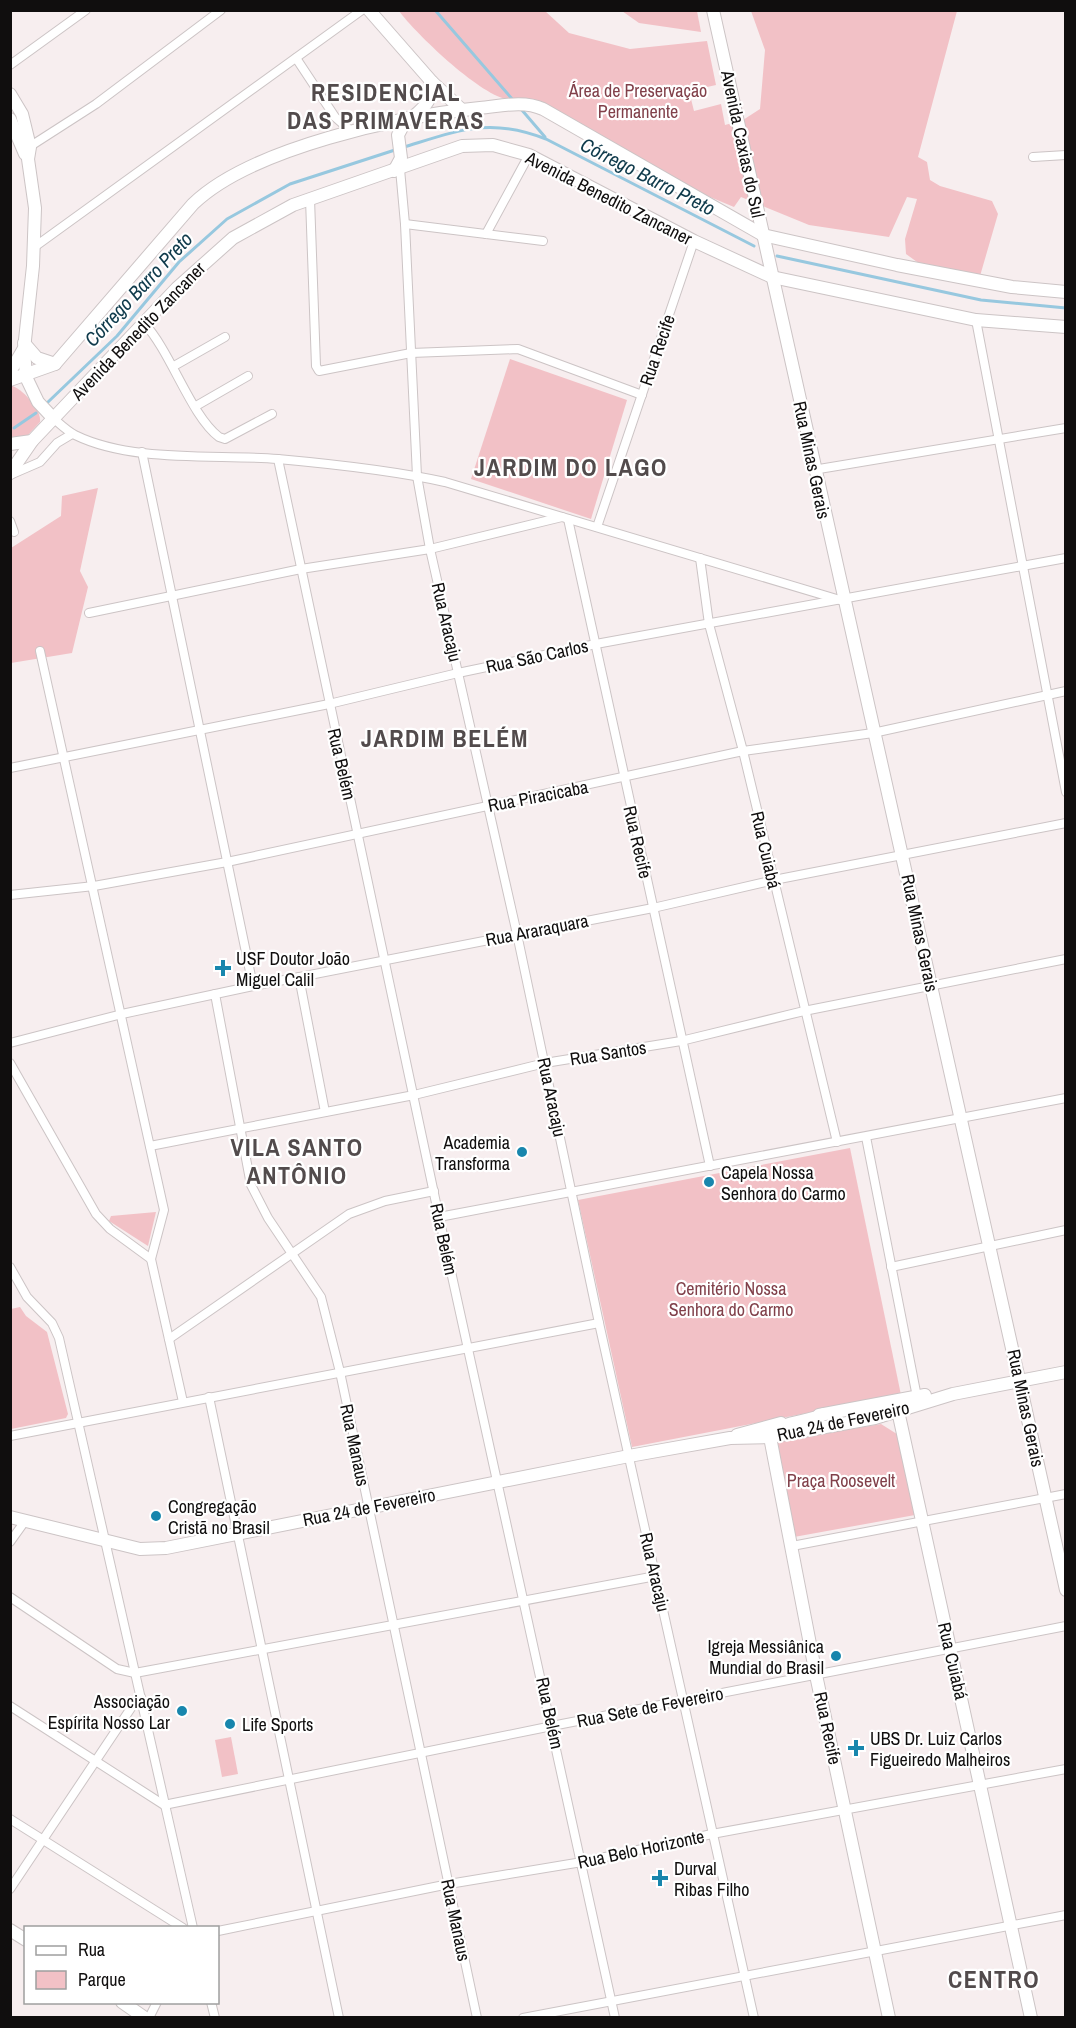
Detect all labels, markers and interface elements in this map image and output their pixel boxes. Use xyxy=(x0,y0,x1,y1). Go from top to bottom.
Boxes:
street label: Avenida Caxias do Sul xyxy=(715,67,771,220)
district label: RESIDENCIAL DAS PRIMAVERAS xyxy=(287,76,485,136)
park label: Área de Preservação Permanente xyxy=(568,78,707,124)
water label: Córrego Barro Preto xyxy=(576,130,720,222)
street label: Avenida Benedito Zancaner xyxy=(521,145,697,251)
water label: Córrego Barro Preto xyxy=(78,226,198,352)
street label: Avenida Benedito Zancaner xyxy=(65,256,211,406)
street label: Rua Recife xyxy=(633,311,681,389)
street label: Rua Minas Gerais xyxy=(787,399,837,521)
district label: JARDIM DO LAGO xyxy=(474,451,668,483)
street label: Rua Aracaju xyxy=(426,580,468,664)
street label: Rua São Carlos xyxy=(483,633,591,679)
district label: JARDIM BELÉM xyxy=(361,722,529,754)
street label: Rua Belém xyxy=(322,726,362,802)
street label: Rua Piracicaba xyxy=(486,774,590,818)
street label: Rua Recife xyxy=(618,803,658,881)
street label: Rua Cuiabá xyxy=(745,809,787,891)
street label: Rua Minas Gerais xyxy=(895,872,945,994)
street label: Rua Araraquara xyxy=(483,908,591,952)
place label: USF Doutor João Miguel Calil xyxy=(236,946,350,992)
marker: USF Doutor João Miguel Calil xyxy=(214,959,232,977)
street label: Rua Santos xyxy=(568,1035,648,1071)
street label: Rua Aracaju xyxy=(531,1055,573,1139)
place label: Academia Transforma xyxy=(435,1130,510,1176)
district label: VILA SANTO ANTÔNIO xyxy=(230,1131,364,1191)
marker: Academia Transforma xyxy=(515,1145,529,1159)
place label: Capela Nossa Senhora do Carmo xyxy=(721,1160,846,1206)
marker: Capela Nossa Senhora do Carmo xyxy=(702,1175,716,1189)
street label: Rua Belém xyxy=(424,1201,464,1277)
park label: Cemitério Nossa Senhora do Carmo xyxy=(669,1276,793,1322)
street label: Rua Minas Gerais xyxy=(1001,1347,1051,1469)
street label: Rua 24 de Fevereiro xyxy=(775,1395,911,1447)
street label: Rua Manaus xyxy=(334,1401,376,1489)
park label: Praça Roosevelt xyxy=(787,1468,895,1493)
street label: Rua 24 de Fevereiro xyxy=(301,1482,437,1532)
place label: Congregação Cristã no Brasil xyxy=(168,1494,270,1540)
marker: Congregação Cristã no Brasil xyxy=(149,1509,163,1523)
street label: Rua Aracaju xyxy=(634,1530,676,1614)
street label: Rua Cuiabá xyxy=(932,1620,974,1702)
place label: Igreja Messiânica Mundial do Brasil xyxy=(708,1634,824,1680)
marker: Igreja Messiânica Mundial do Brasil xyxy=(829,1649,843,1663)
street label: Rua Belém xyxy=(530,1675,570,1751)
street label: Rua Sete de Fevereiro xyxy=(575,1681,725,1733)
place label: Associação Espírita Nosso Lar xyxy=(48,1689,170,1735)
street label: Rua Recife xyxy=(808,1689,848,1767)
marker: Associação Espírita Nosso Lar xyxy=(175,1704,189,1718)
place label: Life Sports xyxy=(242,1712,313,1737)
marker: Life Sports xyxy=(223,1717,237,1731)
place label: UBS Dr. Luiz Carlos Figueiredo Malheiros xyxy=(870,1726,1010,1772)
marker: UBS Dr. Luiz Carlos Figueiredo Malheiros xyxy=(847,1739,865,1757)
street label: Rua Belo Horizonte xyxy=(575,1823,707,1875)
place label: Durval Ribas Filho xyxy=(674,1856,749,1902)
marker: Durval Ribas Filho xyxy=(651,1869,669,1887)
street label: Rua Manaus xyxy=(435,1876,477,1964)
legend xyxy=(24,1926,219,2004)
text: Rua xyxy=(78,1937,105,1962)
district label: CENTRO xyxy=(948,1963,1040,1995)
text: Parque xyxy=(78,1967,126,1992)

